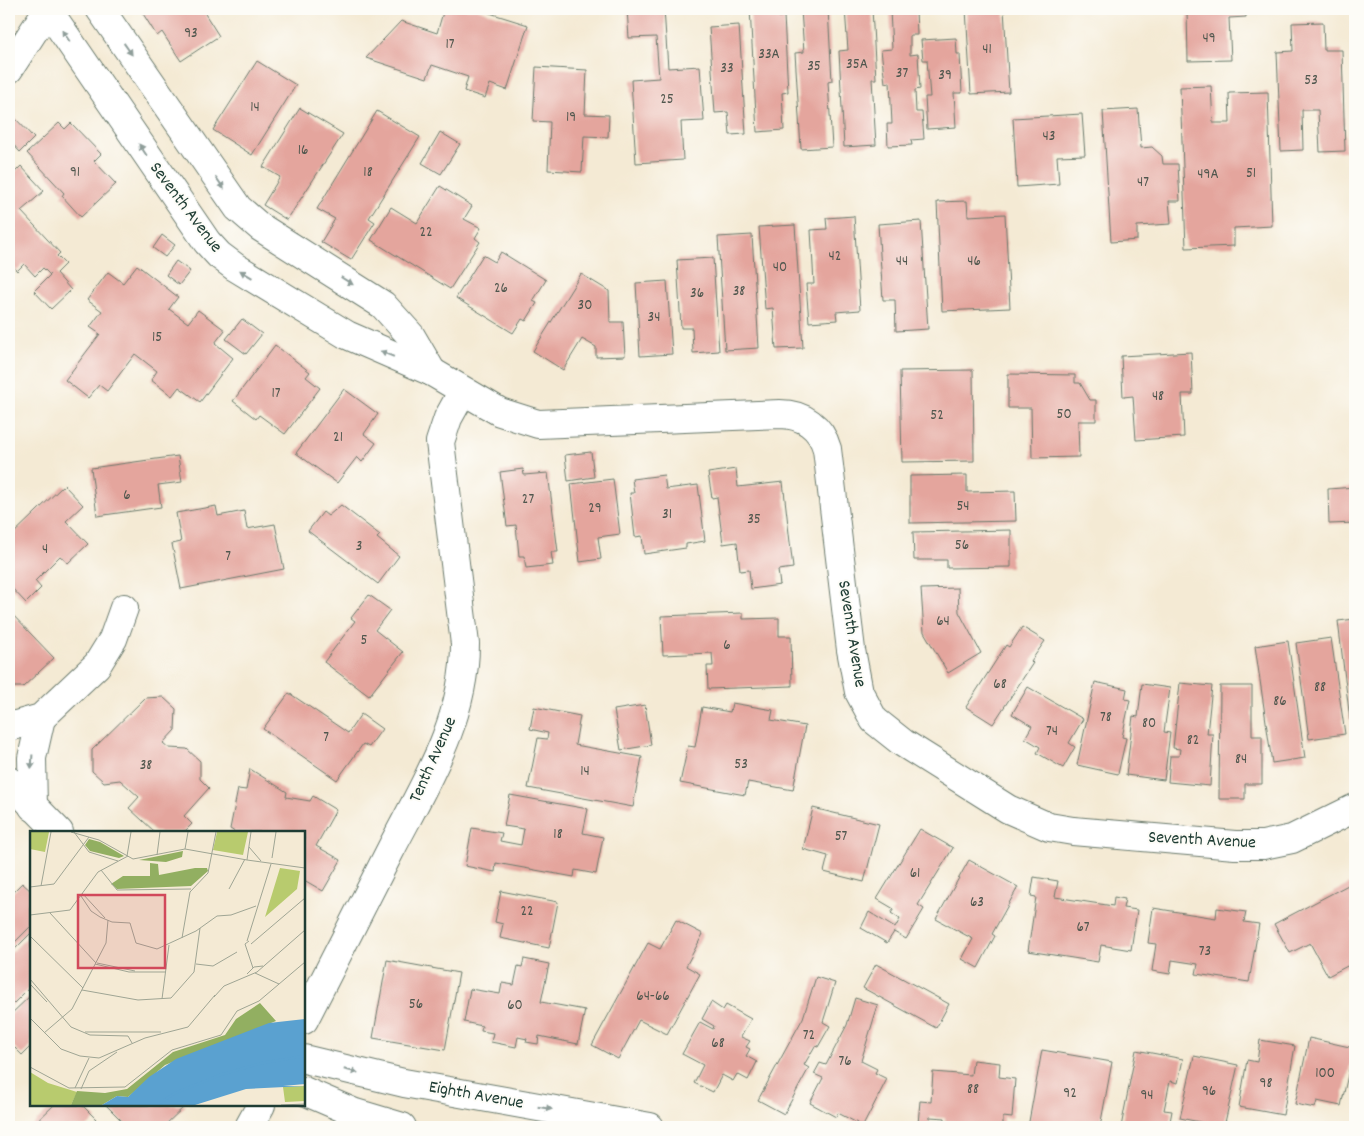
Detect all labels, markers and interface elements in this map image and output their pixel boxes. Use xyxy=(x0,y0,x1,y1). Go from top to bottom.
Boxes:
house number: 93 xyxy=(184,23,198,45)
house number: 49 xyxy=(1202,28,1216,50)
one-way arrow xyxy=(61,29,71,43)
house number: 17 xyxy=(445,34,455,56)
house number: 41 xyxy=(982,39,992,61)
one-way arrow xyxy=(123,42,133,56)
house number: 33A xyxy=(758,44,780,66)
house number: 35A xyxy=(846,54,868,76)
house number: 35 xyxy=(807,56,821,78)
house number: 33 xyxy=(720,58,734,80)
house number: 37 xyxy=(896,63,908,85)
house number: 39 xyxy=(938,65,952,87)
house number: 53 xyxy=(1304,70,1318,92)
house number: 25 xyxy=(660,89,674,111)
house number: 14 xyxy=(250,97,260,119)
house number: 19 xyxy=(566,107,576,129)
house number: 43 xyxy=(1043,126,1055,148)
house number: 16 xyxy=(298,140,308,162)
one-way arrow xyxy=(138,144,148,157)
street label: Seventh Avenue xyxy=(143,157,227,259)
house number: 91 xyxy=(70,162,80,184)
house number: 18 xyxy=(363,162,373,184)
house number: 51 xyxy=(1246,163,1256,185)
house number: 49A xyxy=(1197,164,1219,186)
house number: 47 xyxy=(1137,172,1149,194)
one-way arrow xyxy=(215,176,225,189)
house number: 22 xyxy=(419,222,433,244)
house number: 42 xyxy=(829,246,841,268)
house number: 44 xyxy=(896,251,908,273)
house number: 46 xyxy=(967,251,981,273)
house number: 40 xyxy=(773,257,787,279)
one-way arrow xyxy=(239,269,252,278)
one-way arrow xyxy=(340,277,353,286)
house number: 26 xyxy=(494,278,508,300)
house number: 38 xyxy=(733,281,745,303)
house number: 36 xyxy=(690,283,704,305)
house number: 30 xyxy=(578,295,592,317)
house number: 34 xyxy=(648,307,660,329)
house number: 15 xyxy=(152,327,162,349)
one-way arrow xyxy=(380,349,394,357)
house number: 17 xyxy=(271,383,281,405)
house number: 48 xyxy=(1152,386,1164,408)
house number: 50 xyxy=(1056,404,1072,426)
house number: 52 xyxy=(930,405,944,427)
house number: 21 xyxy=(333,427,343,449)
house number: 6 xyxy=(123,485,131,507)
house number: 27 xyxy=(522,489,534,511)
house number: 54 xyxy=(956,496,970,518)
house number: 29 xyxy=(588,498,602,520)
house number: 31 xyxy=(662,504,672,526)
house number: 35 xyxy=(747,509,761,531)
house number: 56 xyxy=(955,535,969,557)
house number: 3 xyxy=(356,536,362,558)
house number: 4 xyxy=(42,539,48,561)
house number: 7 xyxy=(225,546,231,568)
street label: Seventh Avenue xyxy=(830,579,872,689)
house number: 64 xyxy=(936,611,950,633)
house number: 5 xyxy=(361,630,368,652)
house number: 6 xyxy=(723,635,731,657)
house number: 68 xyxy=(993,674,1007,696)
house number: 88 xyxy=(1314,677,1326,699)
house number: 86 xyxy=(1273,691,1287,713)
house number: 78 xyxy=(1100,707,1112,729)
street label: Tenth Avenue xyxy=(404,713,464,807)
house number: 80 xyxy=(1142,713,1156,735)
house number: 74 xyxy=(1046,721,1058,743)
house number: 7 xyxy=(323,727,329,749)
house number: 82 xyxy=(1187,730,1199,752)
house number: 84 xyxy=(1235,749,1247,771)
one-way arrow xyxy=(27,754,35,770)
house number: 53 xyxy=(734,754,748,776)
house number: 38 xyxy=(140,755,152,777)
house number: 14 xyxy=(580,761,590,783)
house number: 18 xyxy=(553,824,563,846)
house number: 57 xyxy=(835,826,848,848)
street label: Seventh Avenue xyxy=(1147,826,1257,856)
inset map xyxy=(30,831,305,1106)
house number: 61 xyxy=(910,863,920,885)
house number: 63 xyxy=(970,892,984,914)
house number: 22 xyxy=(520,901,534,923)
house number: 67 xyxy=(1076,917,1090,939)
house number: 73 xyxy=(1199,941,1211,963)
house number: 64-66 xyxy=(636,986,670,1008)
house number: 56 xyxy=(409,994,423,1016)
house number: 60 xyxy=(507,995,523,1017)
house number: 72 xyxy=(803,1025,815,1047)
house number: 68 xyxy=(711,1033,725,1055)
house number: 76 xyxy=(838,1051,852,1073)
house number: 100 xyxy=(1315,1063,1335,1085)
one-way arrow xyxy=(343,1067,358,1075)
house number: 98 xyxy=(1260,1073,1272,1095)
street label: Eighth Avenue xyxy=(427,1075,525,1117)
house number: 88 xyxy=(967,1079,979,1101)
house number: 96 xyxy=(1202,1081,1216,1103)
house number: 92 xyxy=(1063,1083,1077,1105)
house number: 94 xyxy=(1140,1085,1154,1107)
one-way arrow xyxy=(537,1105,553,1113)

